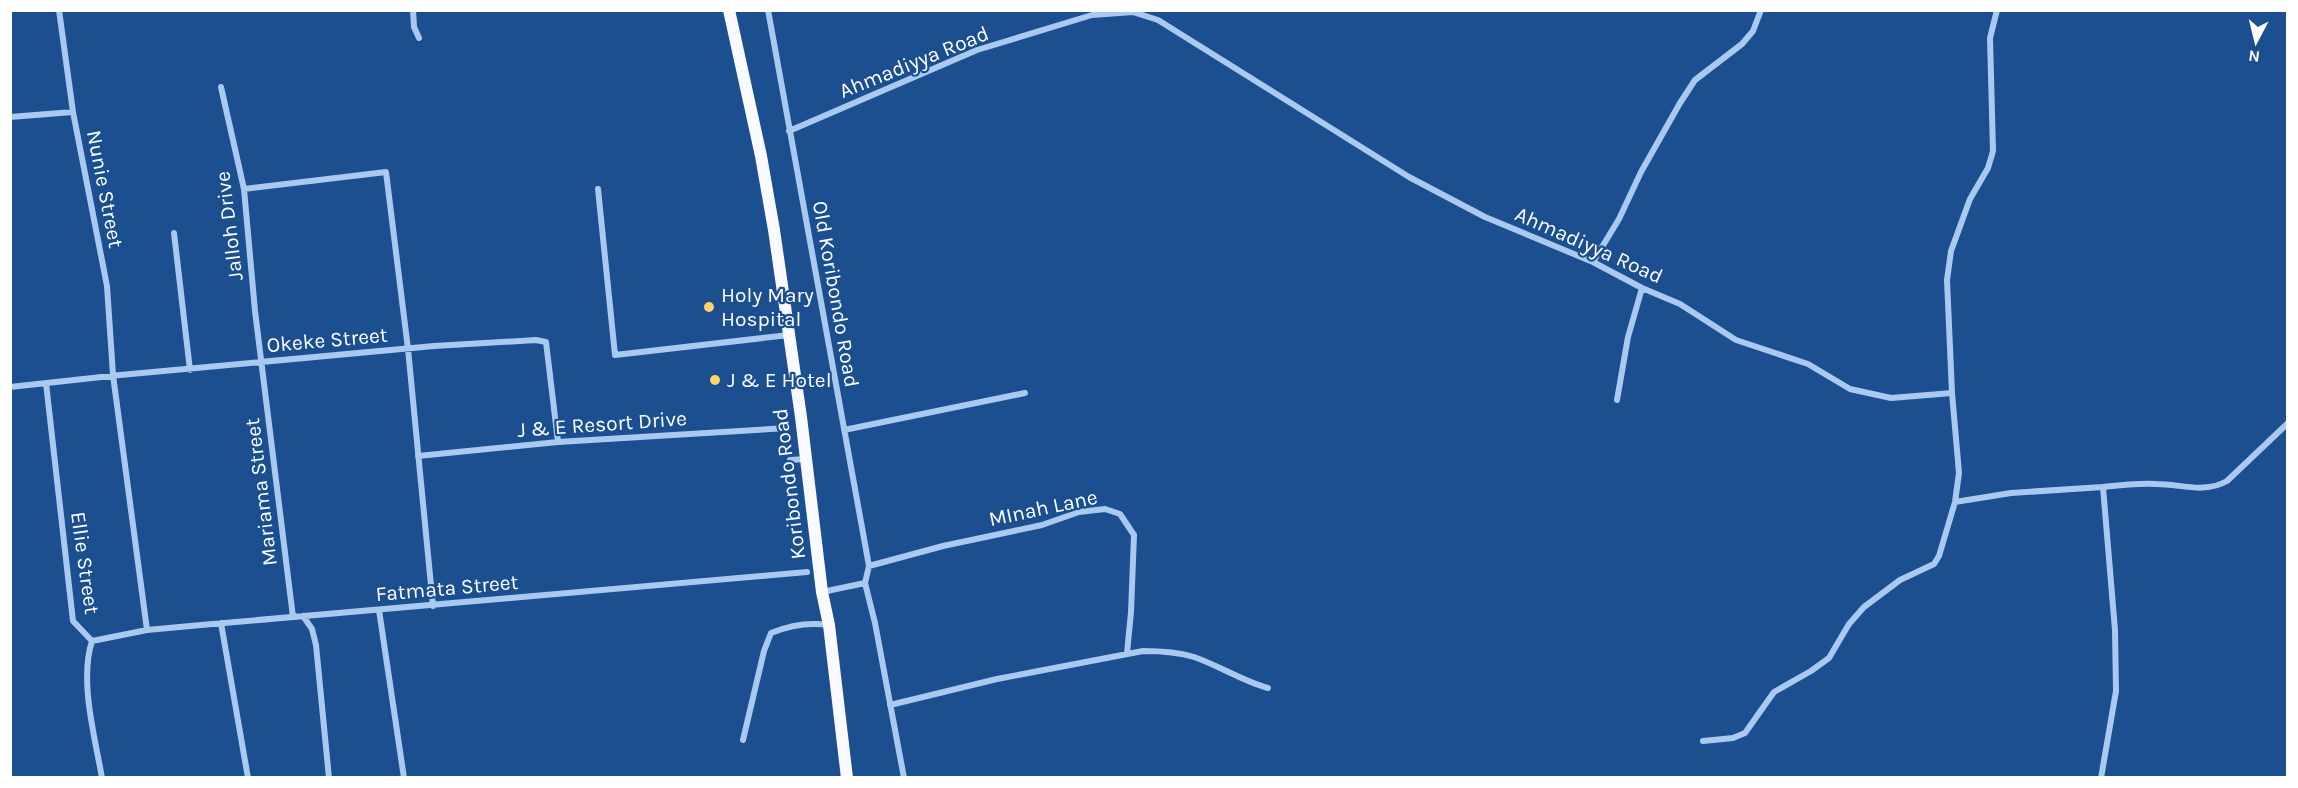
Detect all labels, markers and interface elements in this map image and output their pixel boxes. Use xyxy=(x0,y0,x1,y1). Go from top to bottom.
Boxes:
north arrow xyxy=(2226,12,2286,72)
street label: Ahmadiyya Road xyxy=(836,21,992,103)
text: N xyxy=(2247,46,2261,67)
street label: Nunie Street xyxy=(82,128,128,250)
street label: Jalloh Drive xyxy=(210,170,248,282)
street label: Old Koribondo Road xyxy=(808,199,864,389)
street label: Ahmadiyya Road xyxy=(1511,202,1667,288)
place label: Holy Mary Hospital xyxy=(721,283,814,331)
marker: Holy Mary Hospital xyxy=(702,300,716,314)
street label: Okeke Street xyxy=(265,323,389,357)
place label: J & E Hotel xyxy=(727,368,832,392)
marker: J & E Hotel xyxy=(708,373,722,387)
street label: J & E Resort Drive xyxy=(516,406,688,442)
street label: Koribondo Road xyxy=(768,407,810,561)
street label: Mariama Street xyxy=(240,417,282,567)
street label: MInah Lane xyxy=(987,485,1099,531)
street label: Ellie Street xyxy=(66,510,104,616)
street label: Fatmata Street xyxy=(375,570,519,606)

